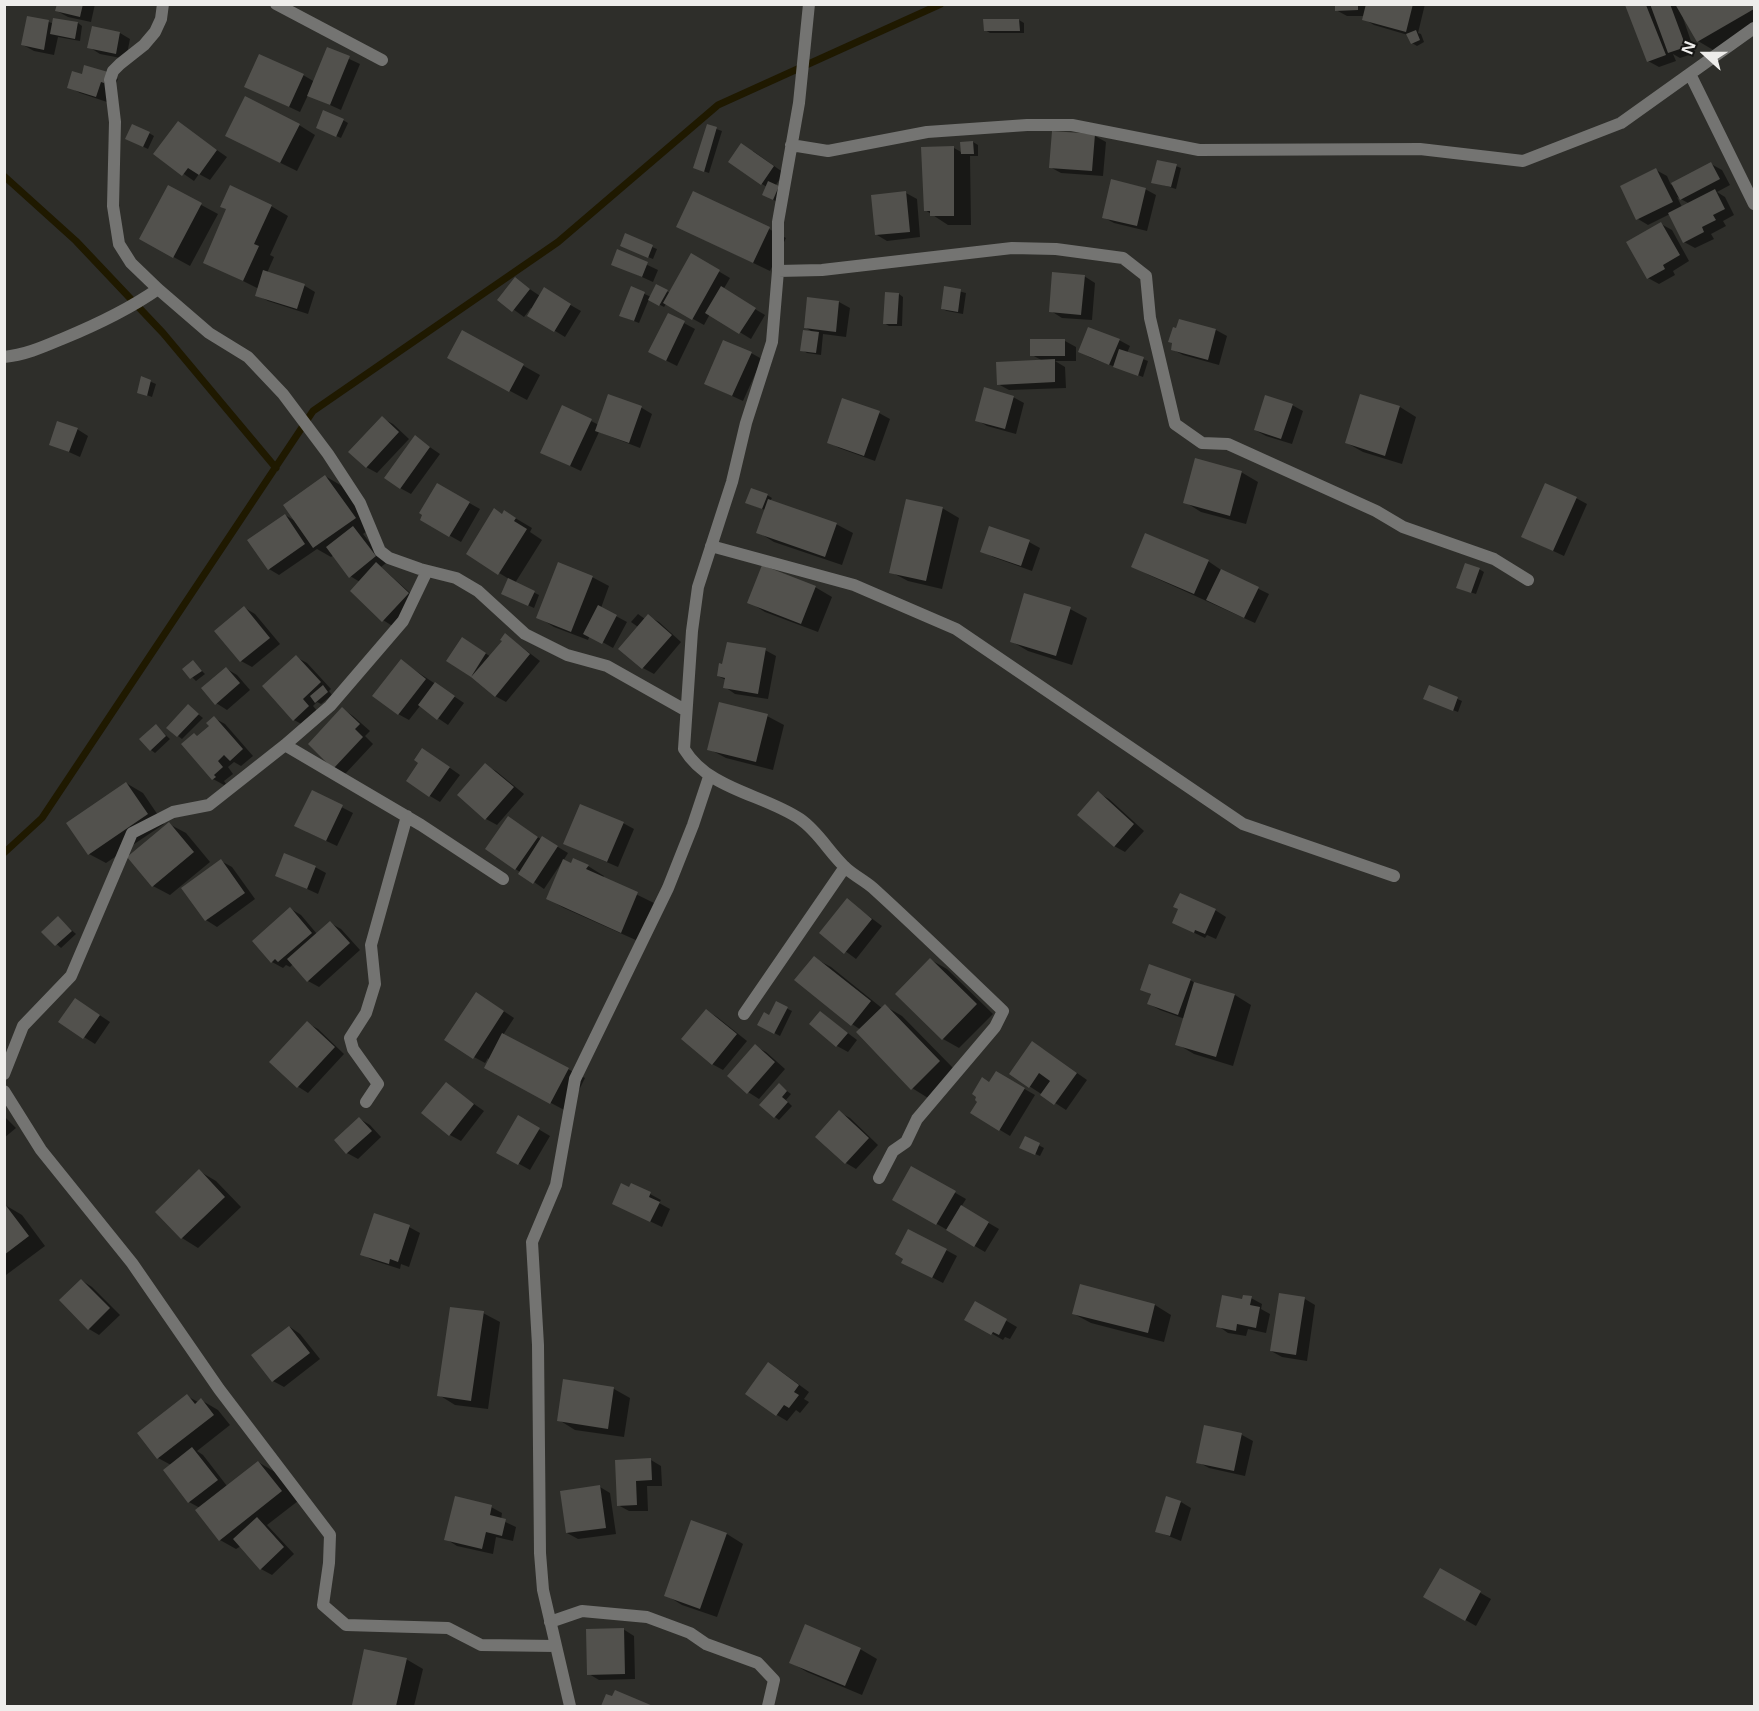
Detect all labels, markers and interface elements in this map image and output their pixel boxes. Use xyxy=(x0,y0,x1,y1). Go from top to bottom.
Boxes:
north arrow xyxy=(1675,24,1735,84)
text: N xyxy=(1676,38,1701,58)

